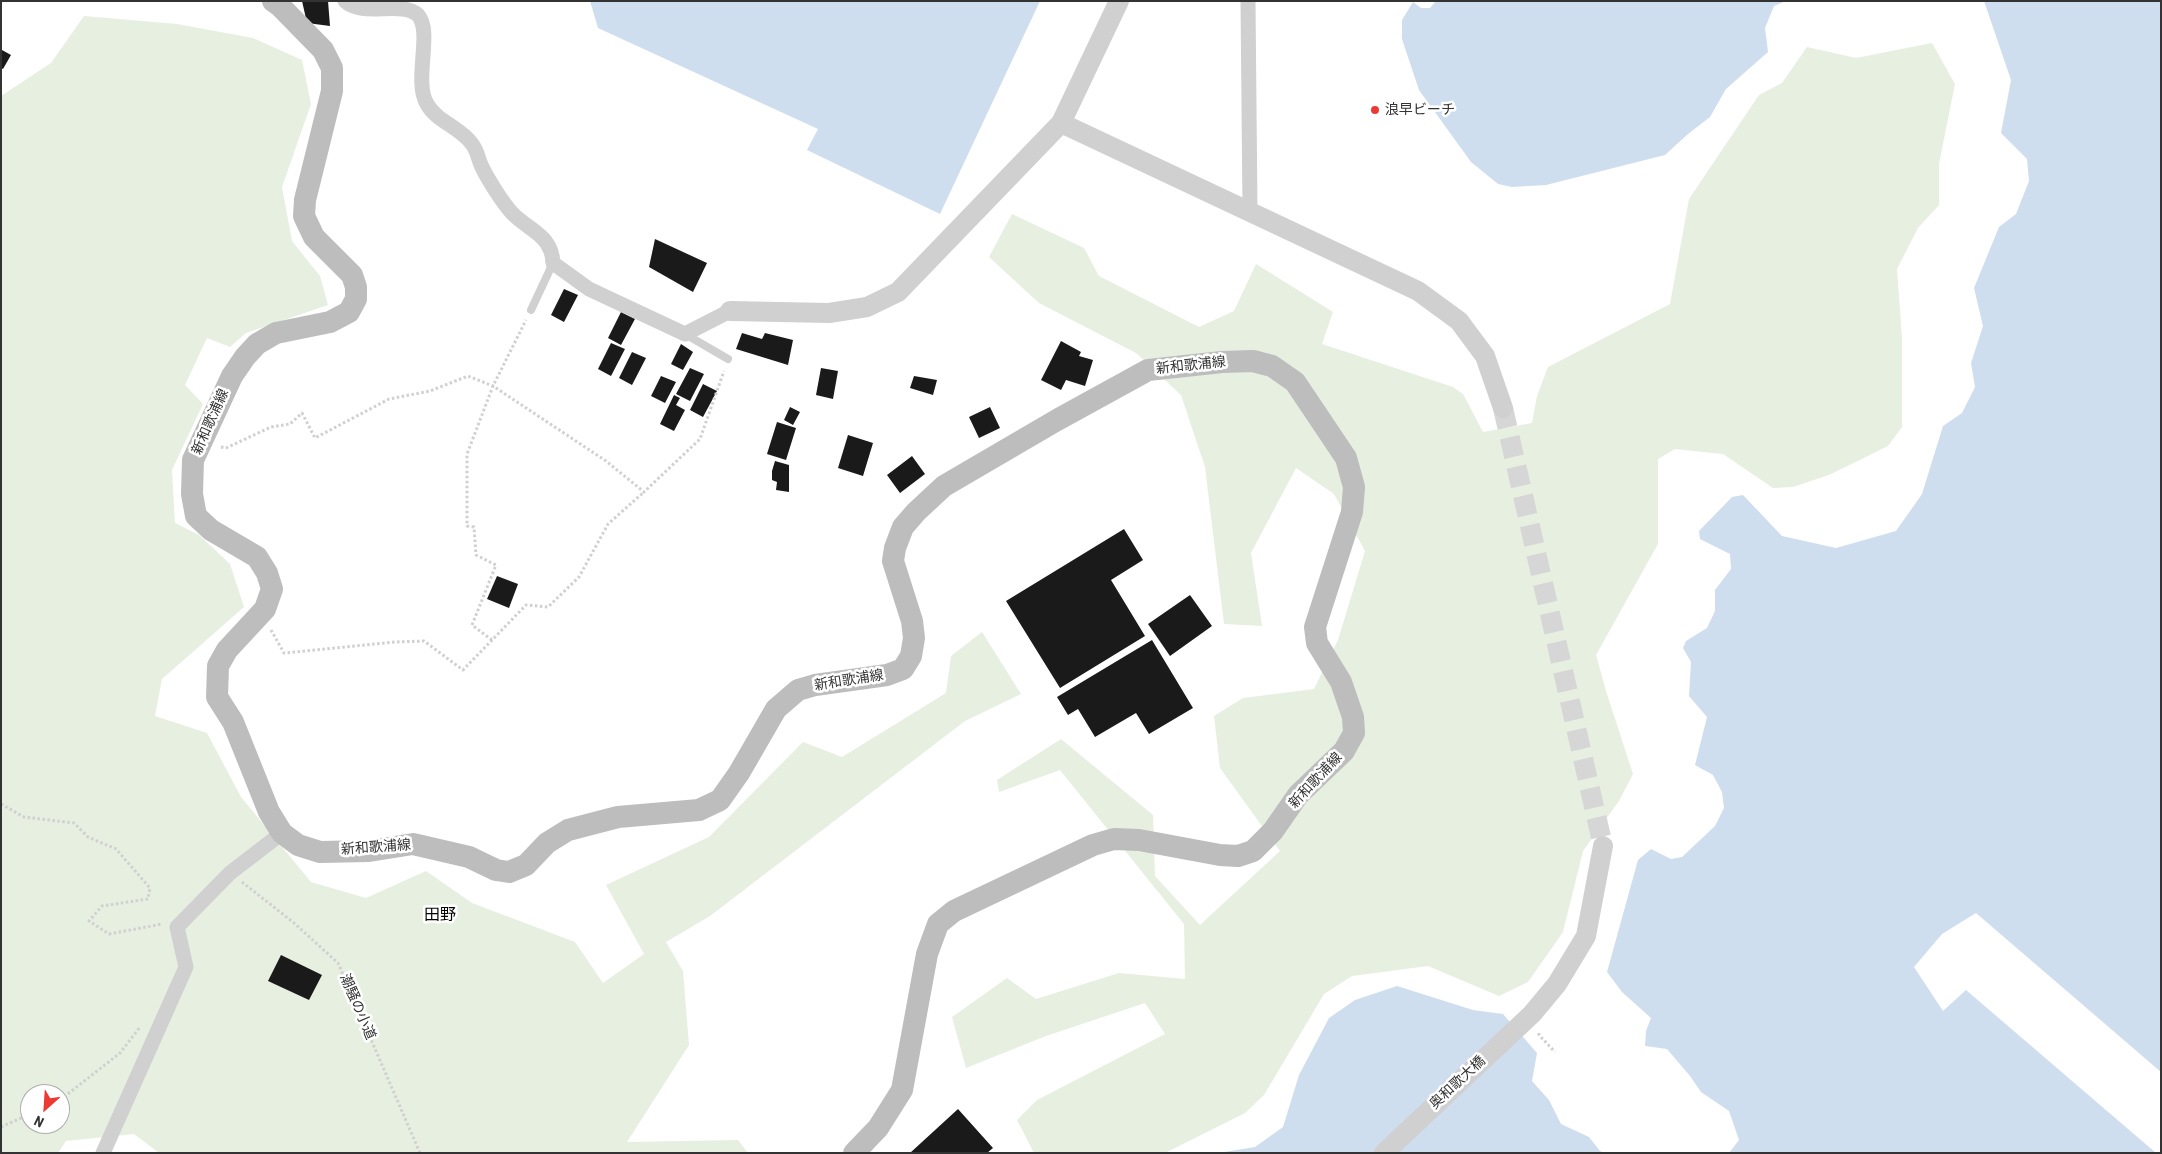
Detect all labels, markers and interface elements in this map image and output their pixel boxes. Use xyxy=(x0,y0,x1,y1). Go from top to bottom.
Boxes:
place label: 浪早ビーチ xyxy=(1385,102,1455,118)
marker: 浪早ビーチ xyxy=(1369,104,1381,116)
street label: 新和歌浦線 xyxy=(1155,354,1227,378)
street label: 新和歌浦線 xyxy=(189,387,233,457)
street label: 新和歌浦線 xyxy=(813,667,885,695)
street label: 新和歌浦線 xyxy=(1286,750,1346,812)
street label: 新和歌浦線 xyxy=(340,837,412,859)
district label: 田野 xyxy=(424,906,456,926)
street label: 潮騒の小道 xyxy=(336,972,378,1042)
street label: 奥和歌大橋 xyxy=(1427,1053,1489,1113)
north arrow xyxy=(20,1084,70,1134)
text: N xyxy=(32,1113,46,1131)

